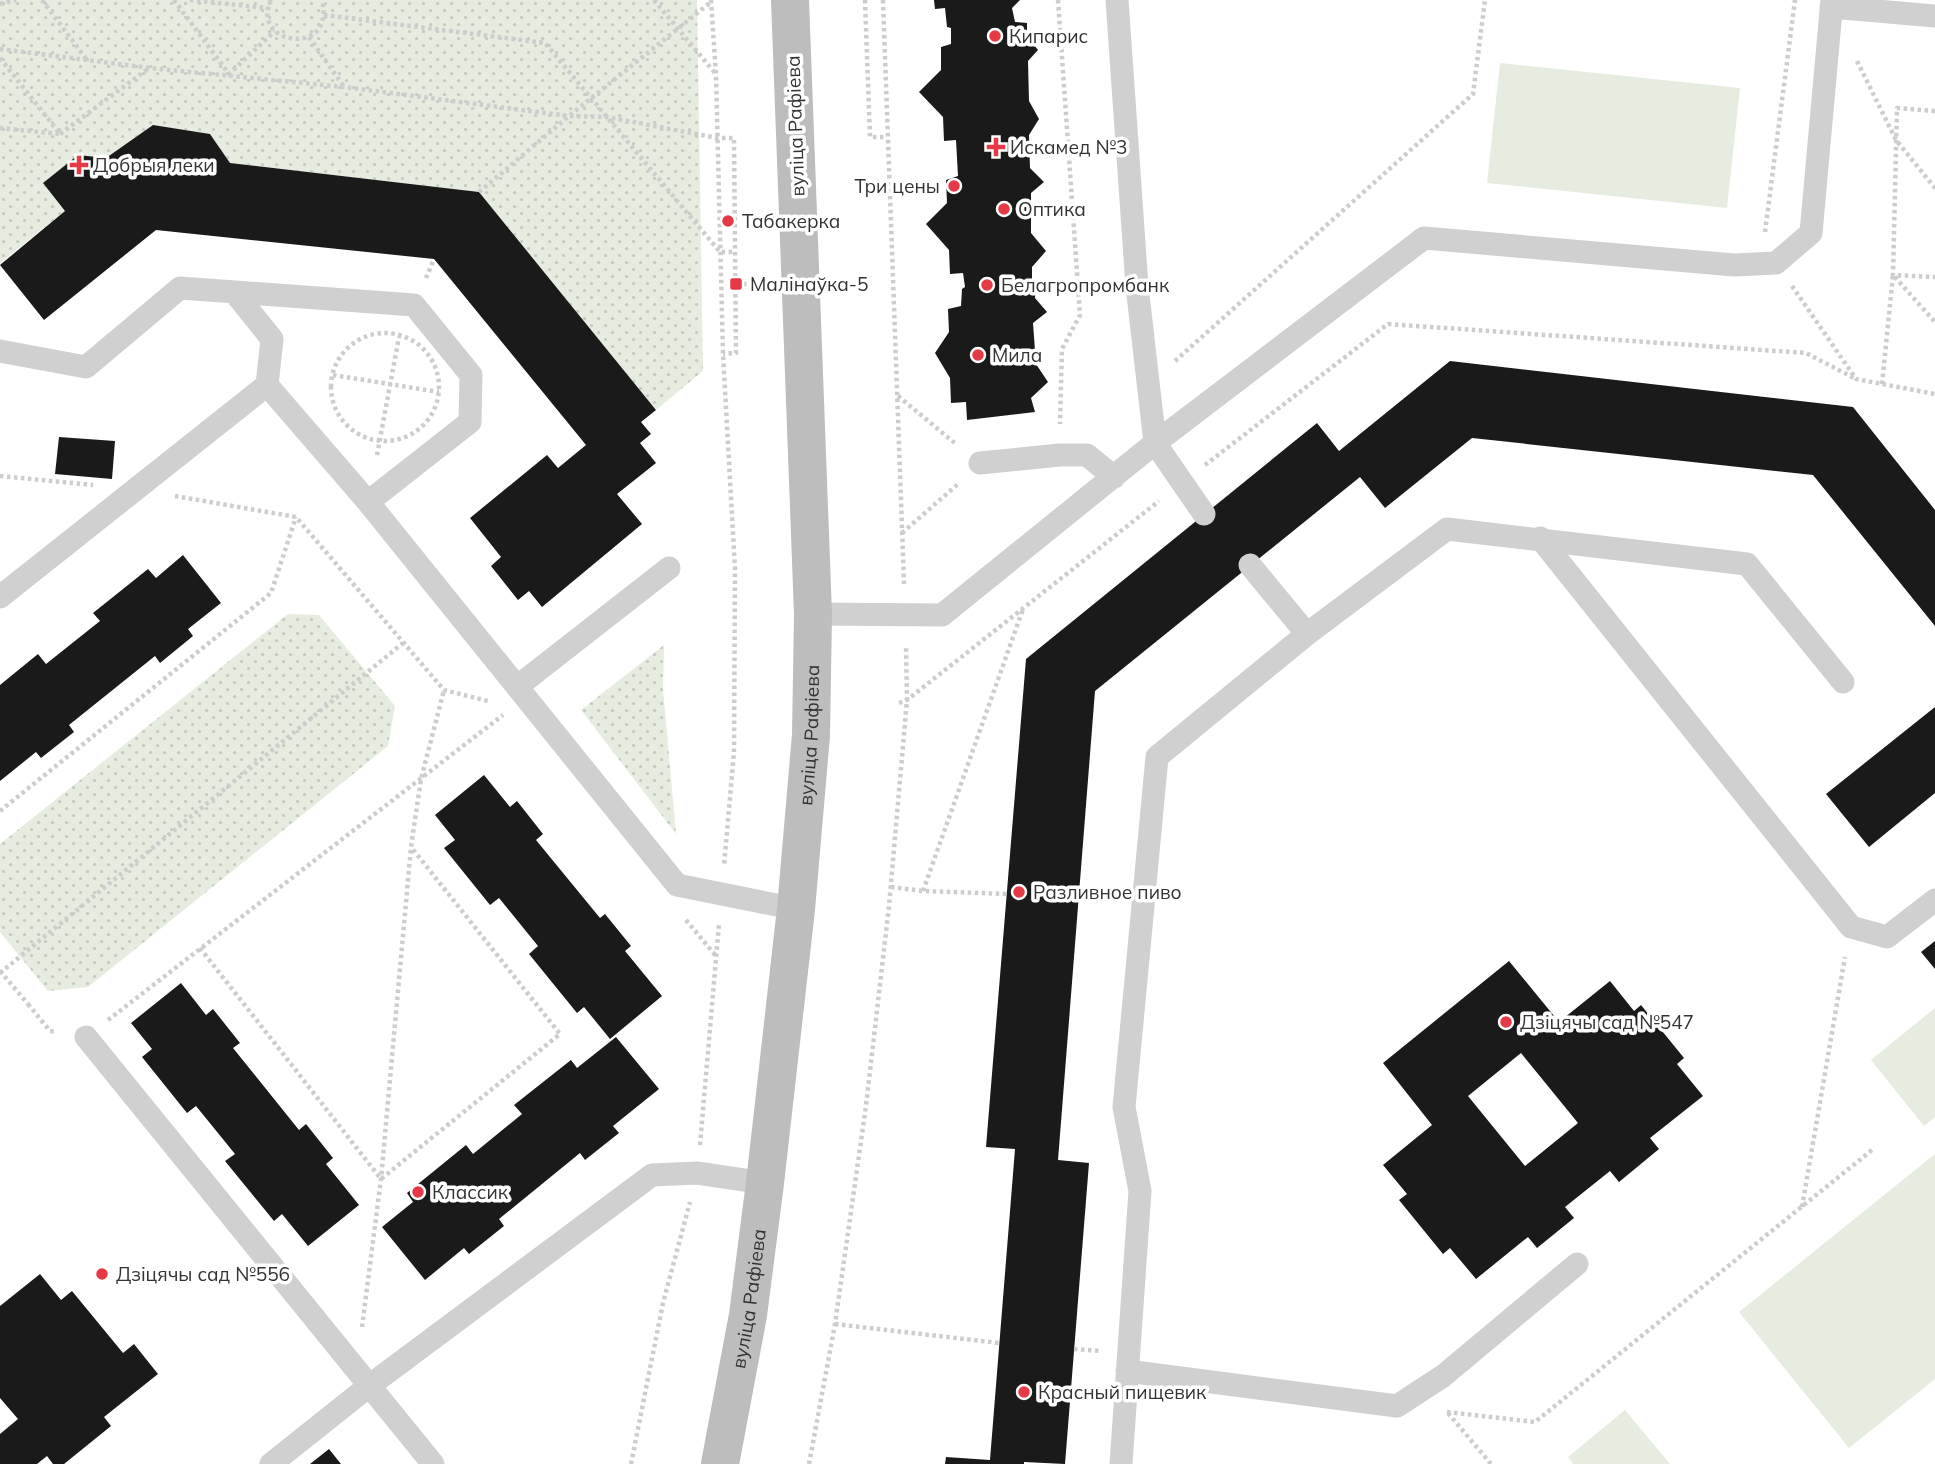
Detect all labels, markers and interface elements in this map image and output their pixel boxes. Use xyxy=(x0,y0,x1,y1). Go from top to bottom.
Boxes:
place label: Кипарис xyxy=(1009,24,1088,48)
marker: Кипарис xyxy=(987,28,1003,44)
street label: вуліца Рафіева xyxy=(781,55,809,197)
place label: Искамед №3 xyxy=(1010,135,1127,159)
marker: Искамед №3 xyxy=(988,139,1004,155)
place label: Добрыя леки xyxy=(93,153,215,177)
marker: Добрыя леки xyxy=(71,157,87,173)
place label: Три цены xyxy=(854,174,940,198)
marker: Три цены xyxy=(946,178,962,194)
place label: Оптика xyxy=(1018,197,1086,221)
marker: Оптика xyxy=(996,201,1012,217)
place label: Табакерка xyxy=(742,209,840,233)
marker: Табакерка xyxy=(720,213,736,229)
place label: Малінаўка-5 xyxy=(750,272,868,296)
place label: Белагропромбанк xyxy=(1001,273,1170,297)
marker: Малінаўка-5 xyxy=(728,276,744,292)
marker: Белагропромбанк xyxy=(979,277,995,293)
place label: Мила xyxy=(992,343,1042,367)
marker: Мила xyxy=(970,347,986,363)
street label: вуліца Рафіева xyxy=(793,664,824,806)
place label: Разливное пиво xyxy=(1033,880,1182,904)
marker: Разливное пиво xyxy=(1011,884,1027,900)
place label: Дзіцячы сад №547 xyxy=(1520,1010,1694,1034)
marker: Дзіцячы сад №547 xyxy=(1498,1014,1514,1030)
place label: Классик xyxy=(432,1180,509,1204)
marker: Классик xyxy=(410,1184,426,1200)
street label: вуліца Рафіева xyxy=(726,1227,771,1370)
place label: Дзіцячы сад №556 xyxy=(116,1262,290,1286)
marker: Дзіцячы сад №556 xyxy=(94,1266,110,1282)
place label: Красный пищевик xyxy=(1038,1380,1207,1404)
marker: Красный пищевик xyxy=(1016,1384,1032,1400)

